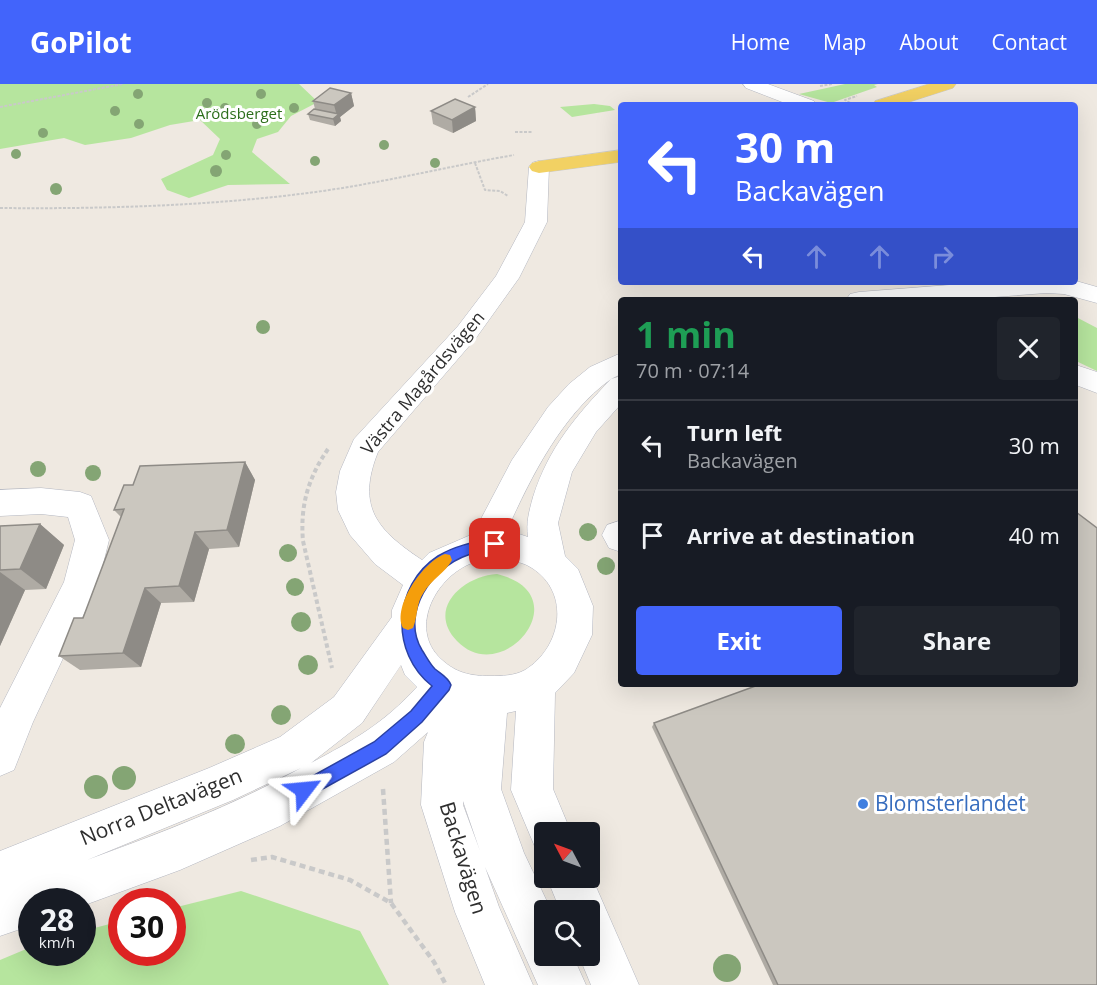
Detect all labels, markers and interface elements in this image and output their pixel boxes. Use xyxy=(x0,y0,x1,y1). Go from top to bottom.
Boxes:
text: GoPilot xyxy=(30,23,132,61)
text: Home xyxy=(731,28,790,56)
text: Map xyxy=(823,28,866,56)
text: About xyxy=(899,28,959,56)
text: Contact xyxy=(992,28,1067,56)
park label: Arödsberget xyxy=(196,103,282,123)
text: 30 m xyxy=(735,118,835,175)
icon: left xyxy=(636,126,714,204)
text: Backavägen xyxy=(735,172,884,209)
icon: left xyxy=(737,240,770,273)
icon: ahead xyxy=(800,240,833,273)
icon: ahead xyxy=(863,240,896,273)
icon: right xyxy=(926,240,959,273)
street label: Västra Magårdsvägen xyxy=(355,305,489,459)
text: 1 min xyxy=(636,310,736,359)
button: close xyxy=(997,317,1060,380)
text: 70 m · 07:14 xyxy=(636,357,749,384)
text: Turn left xyxy=(687,417,782,447)
icon: left xyxy=(636,429,669,462)
text: 30 m xyxy=(1009,430,1060,460)
text: Backavägen xyxy=(687,447,798,474)
pin xyxy=(469,518,520,569)
icon: arrive xyxy=(636,519,669,552)
text: Arrive at destination xyxy=(687,520,915,550)
text: 40 m xyxy=(1009,520,1060,550)
icon: arrive xyxy=(478,527,511,560)
button: Exit xyxy=(636,606,842,675)
button: Share xyxy=(854,606,1060,675)
position arrow xyxy=(272,758,336,822)
street label: Norra Deltavägen xyxy=(75,761,246,851)
place label: Blomsterlandet xyxy=(875,789,1026,817)
marker: Blomsterlandet xyxy=(856,797,870,811)
street label: Backavägen xyxy=(434,798,494,917)
north arrow xyxy=(534,822,600,888)
map controls xyxy=(534,822,600,966)
speed limit sign: 30 xyxy=(108,888,186,966)
text: 28 xyxy=(40,899,74,940)
button: search xyxy=(534,900,600,966)
text: km/h xyxy=(39,932,75,952)

